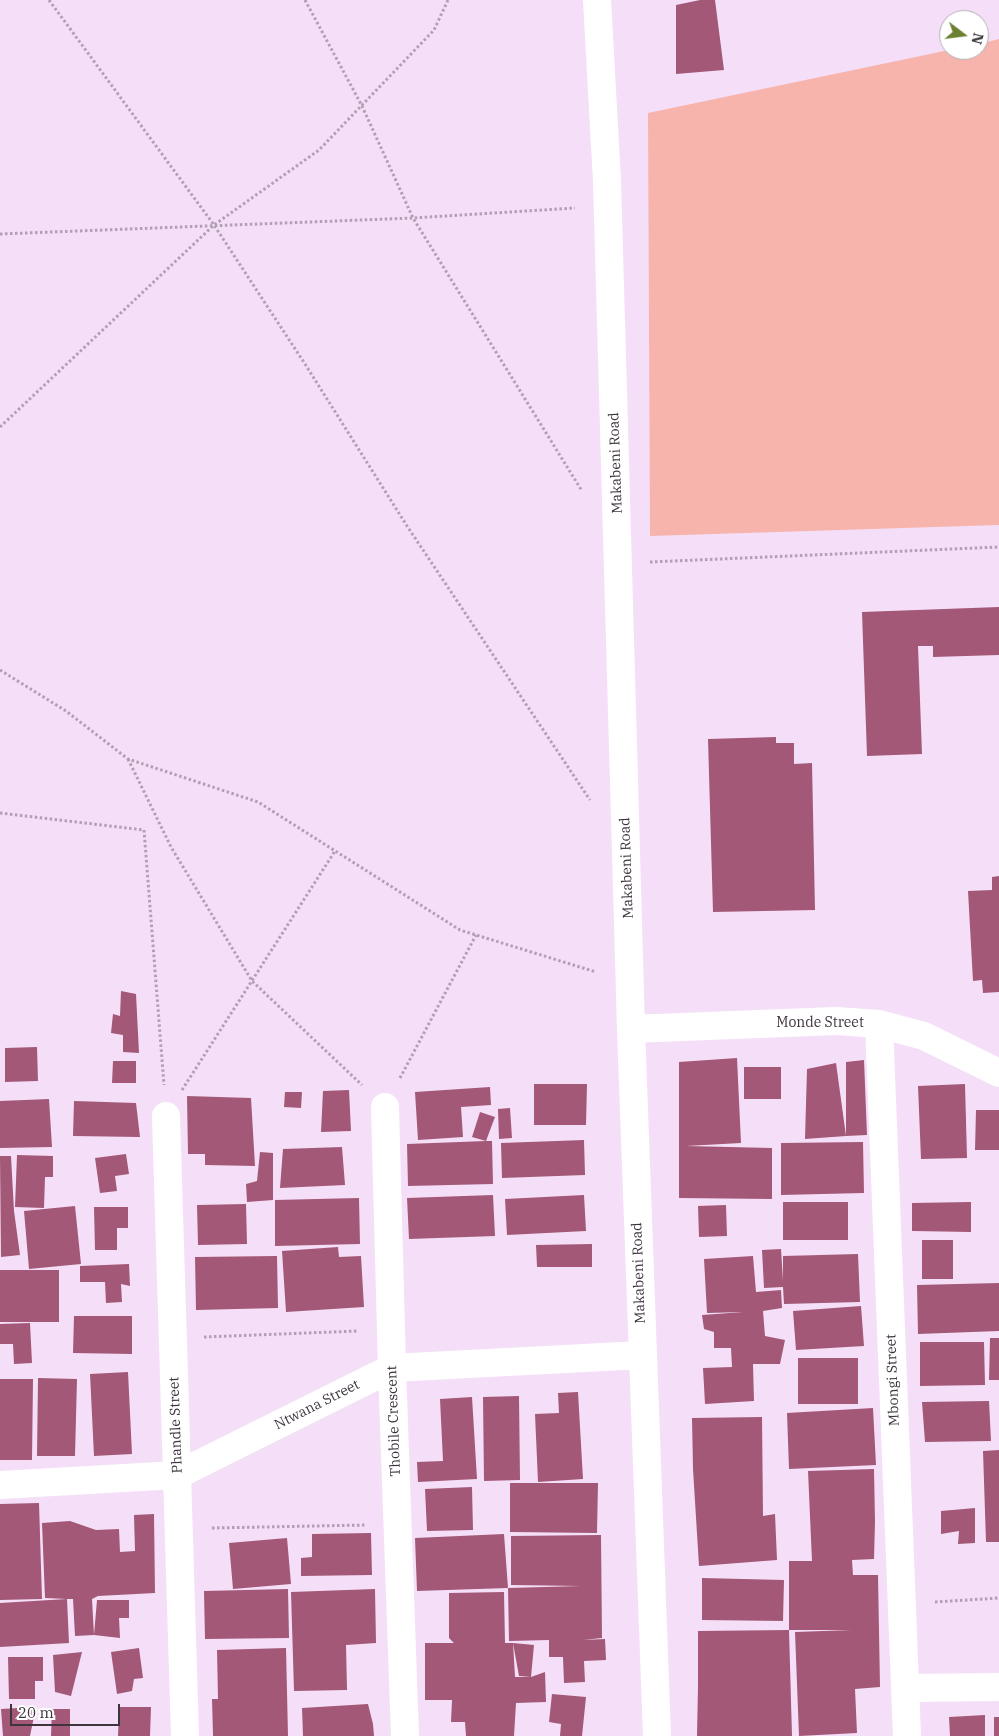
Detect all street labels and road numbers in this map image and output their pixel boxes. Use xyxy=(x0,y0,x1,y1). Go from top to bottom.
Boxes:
street label: Makabeni Road xyxy=(606,412,626,514)
street label: Makabeni Road xyxy=(617,817,637,919)
street label: Monde Street xyxy=(776,1015,864,1031)
street label: Makabeni Road xyxy=(629,1222,649,1324)
street label: Mbongi Street xyxy=(883,1334,903,1426)
street label: Thobile Crescent xyxy=(384,1365,404,1477)
street label: Phandle Street xyxy=(166,1376,186,1474)
street label: Ntwana Street xyxy=(272,1376,362,1434)

